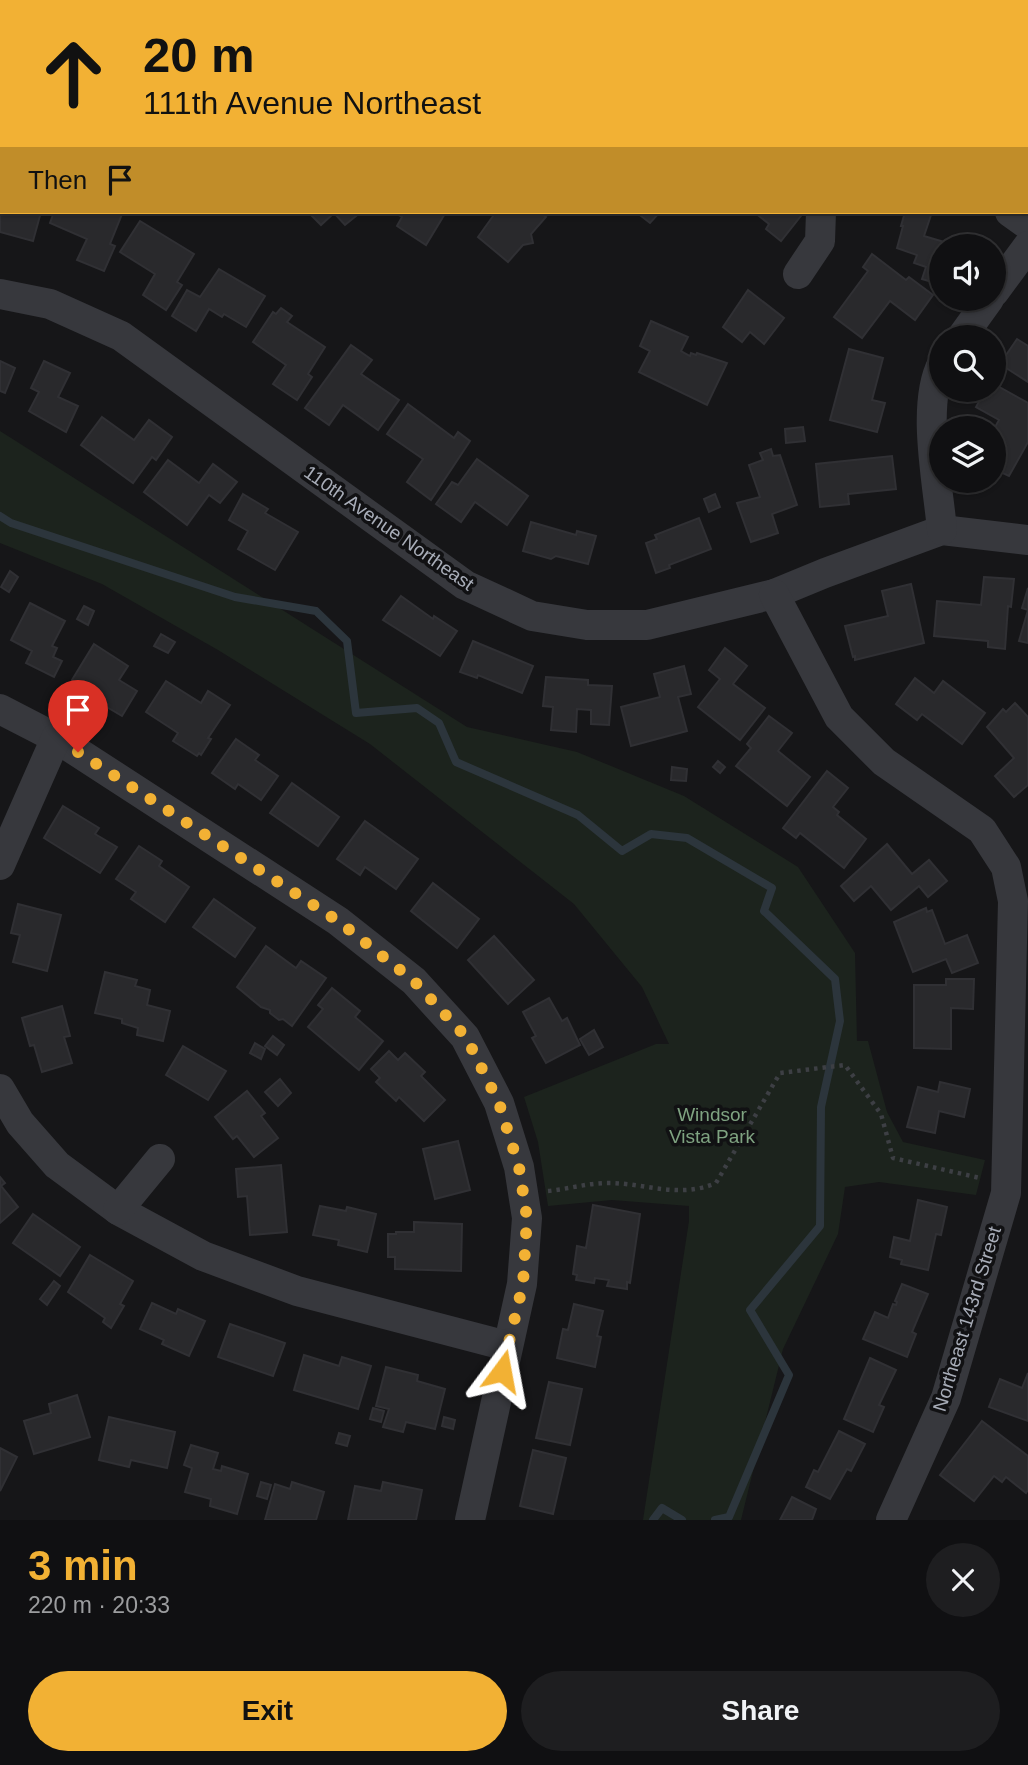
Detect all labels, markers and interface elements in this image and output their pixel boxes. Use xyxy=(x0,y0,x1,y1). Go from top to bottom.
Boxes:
icon: ahead xyxy=(28,28,119,119)
text: 20 m xyxy=(143,28,255,82)
text: 111th Avenue Northeast xyxy=(143,85,481,121)
icon: arrive xyxy=(101,161,139,199)
text: Then xyxy=(28,165,87,195)
map controls xyxy=(929,234,1006,493)
button: sound xyxy=(929,234,1006,311)
button: search xyxy=(929,325,1006,402)
button: layers xyxy=(929,416,1006,493)
street label: 110th Avenue Northeast xyxy=(300,461,478,595)
pin xyxy=(48,680,108,752)
icon: arrive xyxy=(59,691,97,729)
park label: Windsor Vista Park xyxy=(669,1104,756,1147)
street label: Northeast 143rd Street xyxy=(929,1223,1005,1414)
position arrow xyxy=(465,1334,539,1408)
text: 3 min xyxy=(28,1542,138,1589)
button: close xyxy=(926,1543,1000,1617)
text: 220 m · 20:33 xyxy=(28,1592,170,1618)
button: Exit xyxy=(28,1671,507,1751)
button: Share xyxy=(521,1671,1000,1751)

